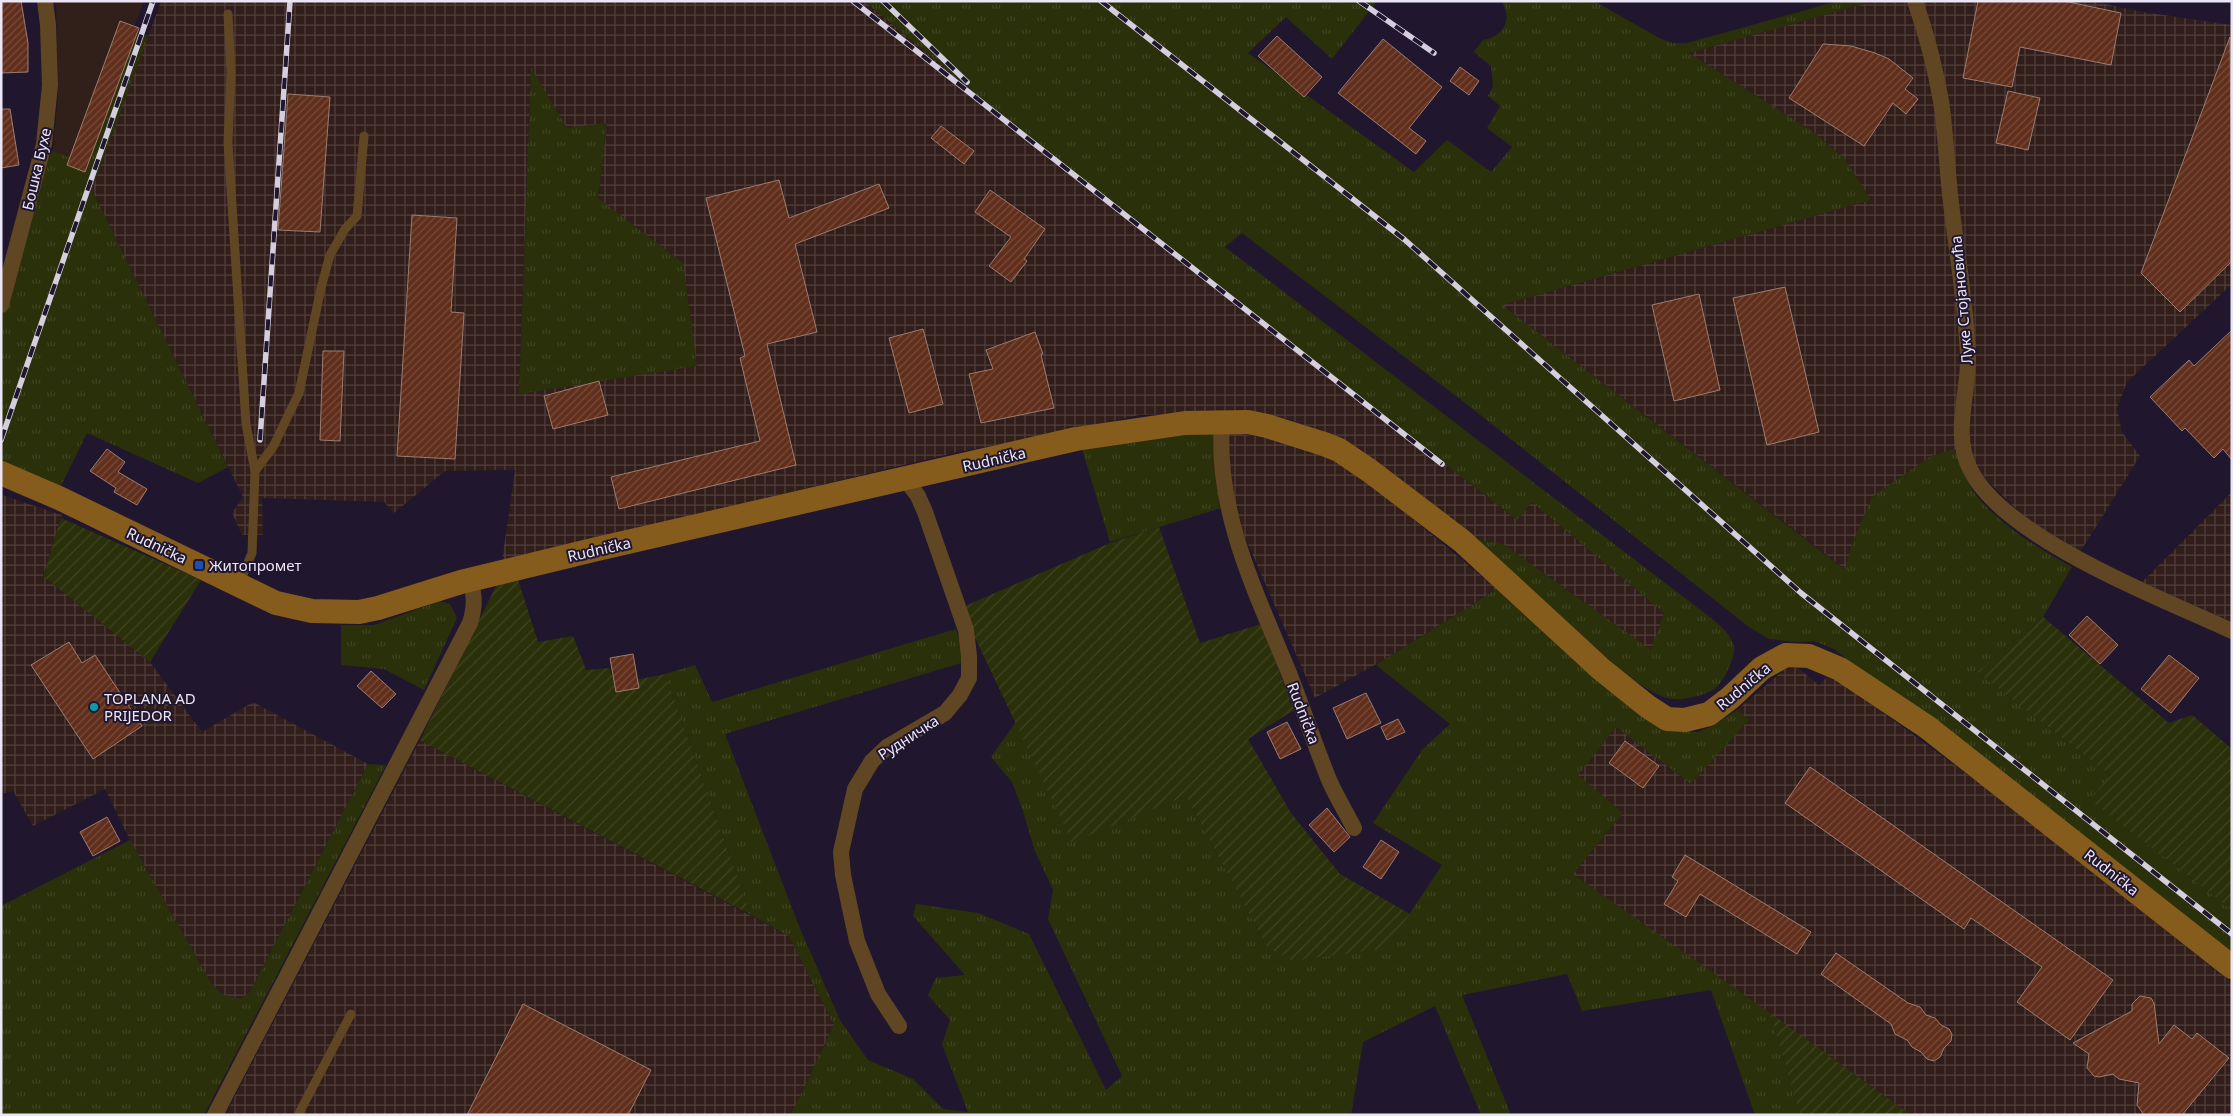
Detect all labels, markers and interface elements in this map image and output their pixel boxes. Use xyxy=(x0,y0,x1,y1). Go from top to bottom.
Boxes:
street label: Бошка Бухе xyxy=(17,126,55,212)
street label: Луке Стојановића xyxy=(1945,235,1977,365)
street label: Rudnička xyxy=(960,442,1028,476)
street label: Rudnička xyxy=(124,522,190,568)
street label: Rudnička xyxy=(565,532,633,566)
place label: Житопромет xyxy=(209,555,301,575)
marker: Житопромет xyxy=(193,559,205,571)
street label: Rudnička xyxy=(1712,658,1774,714)
street label: Rudnička xyxy=(1283,679,1325,747)
place label: TOPLANA AD PRIJEDOR xyxy=(104,688,196,725)
marker: TOPLANA AD PRIJEDOR xyxy=(88,701,100,713)
street label: Рудничка xyxy=(874,710,942,764)
street label: Rudnička xyxy=(2080,844,2144,900)

